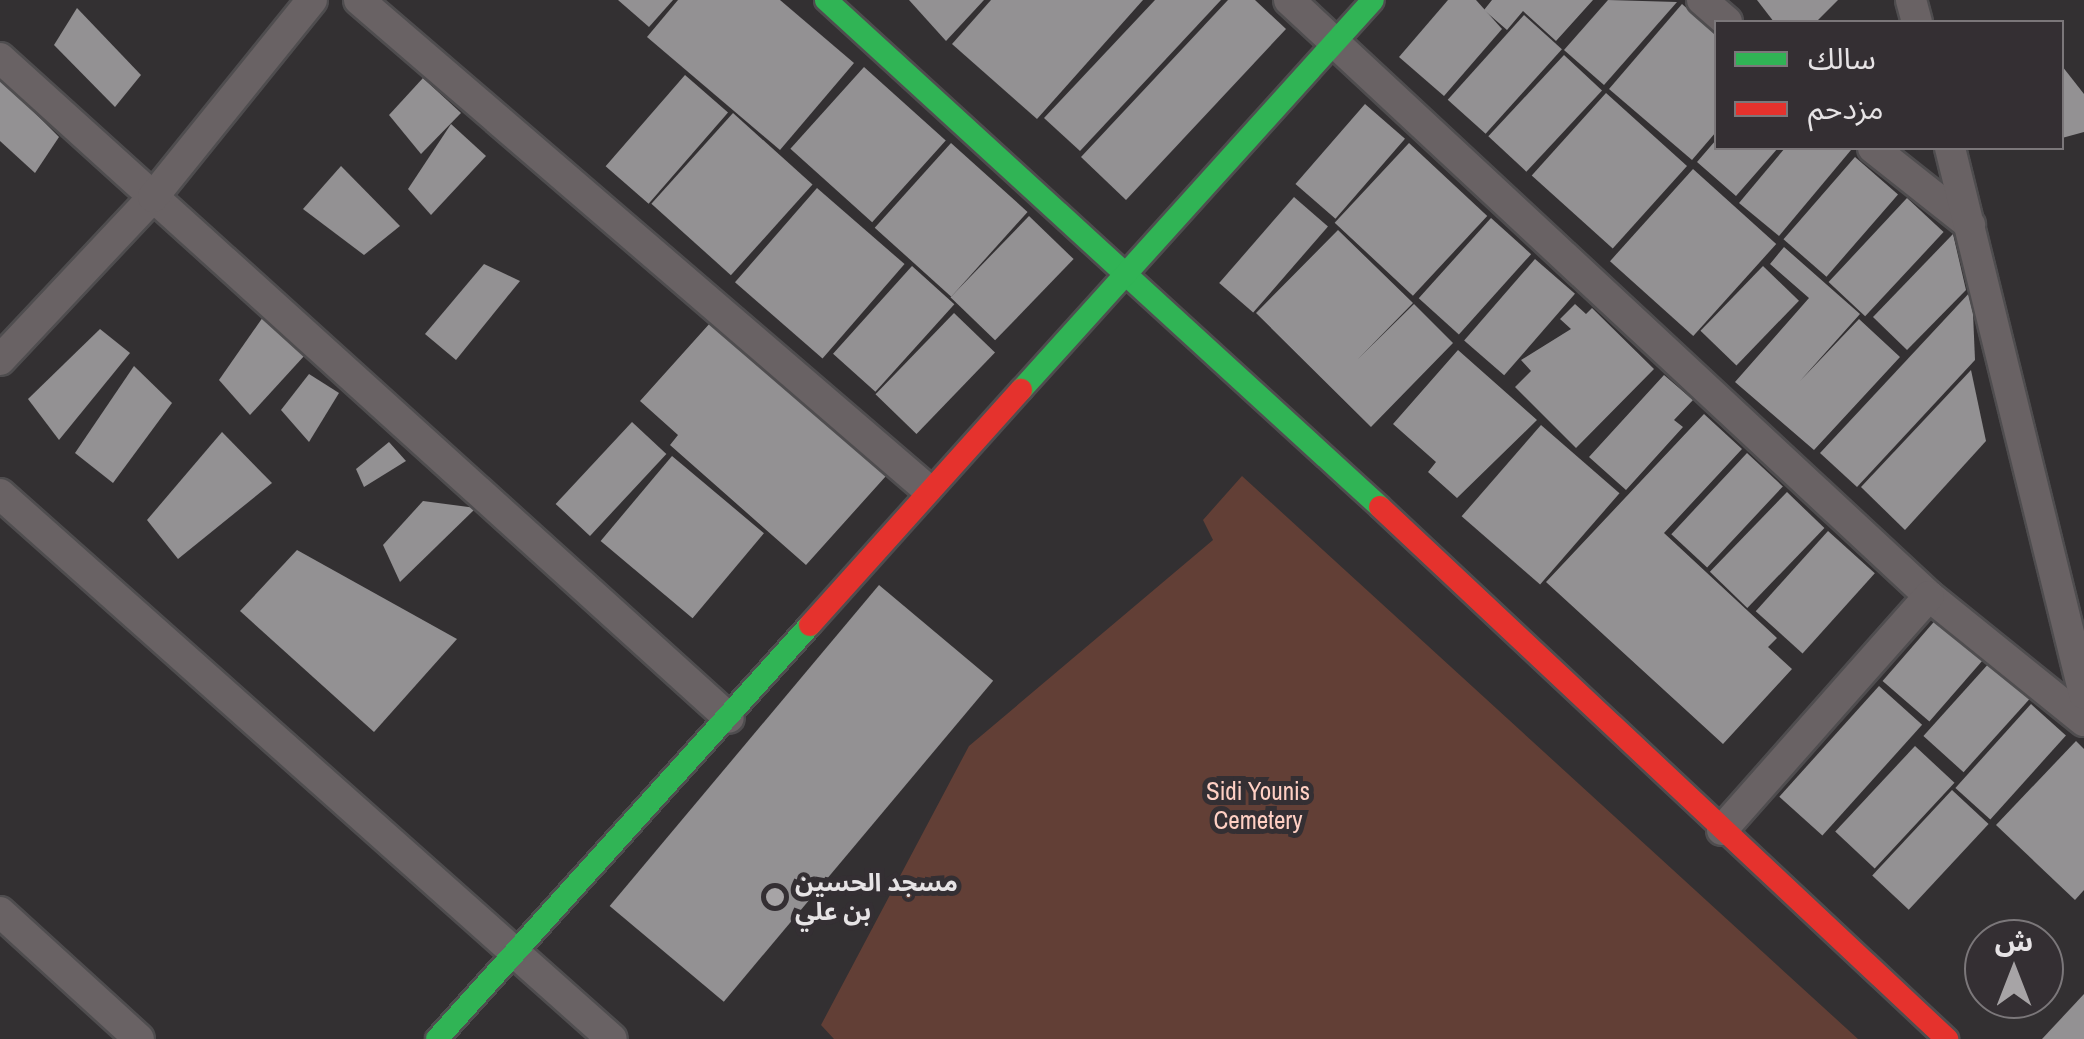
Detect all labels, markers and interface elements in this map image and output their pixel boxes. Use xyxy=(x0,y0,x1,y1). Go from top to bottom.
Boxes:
legend xyxy=(1714,20,2064,150)
text: سالك xyxy=(1808,38,1876,78)
text: مزدحم xyxy=(1808,88,1884,128)
park label: Sidi Younis Cemetery xyxy=(1206,777,1310,836)
place label: مسجد الحسين بن علي xyxy=(795,868,958,927)
marker: مسجد الحسين بن علي xyxy=(764,886,786,908)
north arrow xyxy=(1964,919,2064,1019)
text: ش xyxy=(1995,922,2033,960)

